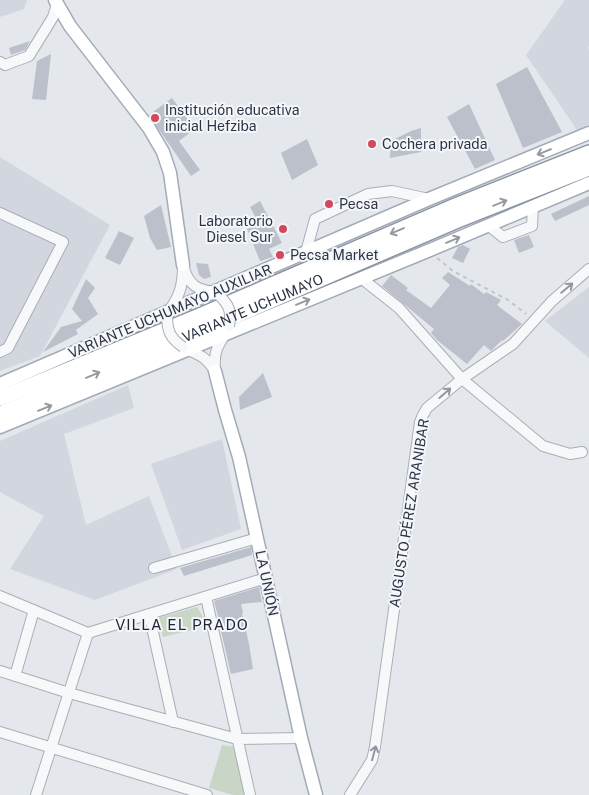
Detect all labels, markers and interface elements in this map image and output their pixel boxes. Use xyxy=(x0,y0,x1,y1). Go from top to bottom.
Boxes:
place label: Institución educativa inicial Hefziba xyxy=(165,102,299,134)
marker: Institución educativa inicial Hefziba xyxy=(149,112,161,124)
place label: Cochera privada xyxy=(382,136,487,152)
marker: Cochera privada xyxy=(366,138,378,150)
one-way arrow xyxy=(537,147,552,157)
place label: Pecsa xyxy=(339,196,378,212)
marker: Pecsa xyxy=(323,198,335,210)
one-way arrow xyxy=(492,198,507,208)
place label: Laboratorio Diesel Sur xyxy=(198,213,273,245)
marker: Laboratorio Diesel Sur xyxy=(277,223,289,235)
one-way arrow xyxy=(390,227,405,237)
one-way arrow xyxy=(445,235,460,245)
place label: Pecsa Market xyxy=(290,247,379,263)
marker: Pecsa Market xyxy=(274,249,286,261)
street label: VARIANTE UCHUMAYO AUXILIAR xyxy=(66,261,274,361)
street label: VARIANTE UCHUMAYO xyxy=(180,271,326,345)
one-way arrow xyxy=(560,282,573,293)
one-way arrow xyxy=(294,297,310,306)
one-way arrow xyxy=(85,370,101,379)
one-way arrow xyxy=(438,388,451,399)
one-way arrow xyxy=(37,403,52,412)
street label: AUGUSTO PÉREZ ARANIBAR xyxy=(385,417,432,609)
street label: LA UNIÓN xyxy=(252,548,284,617)
district label: VILLA EL PRADO xyxy=(115,616,249,633)
one-way arrow xyxy=(369,745,379,761)

